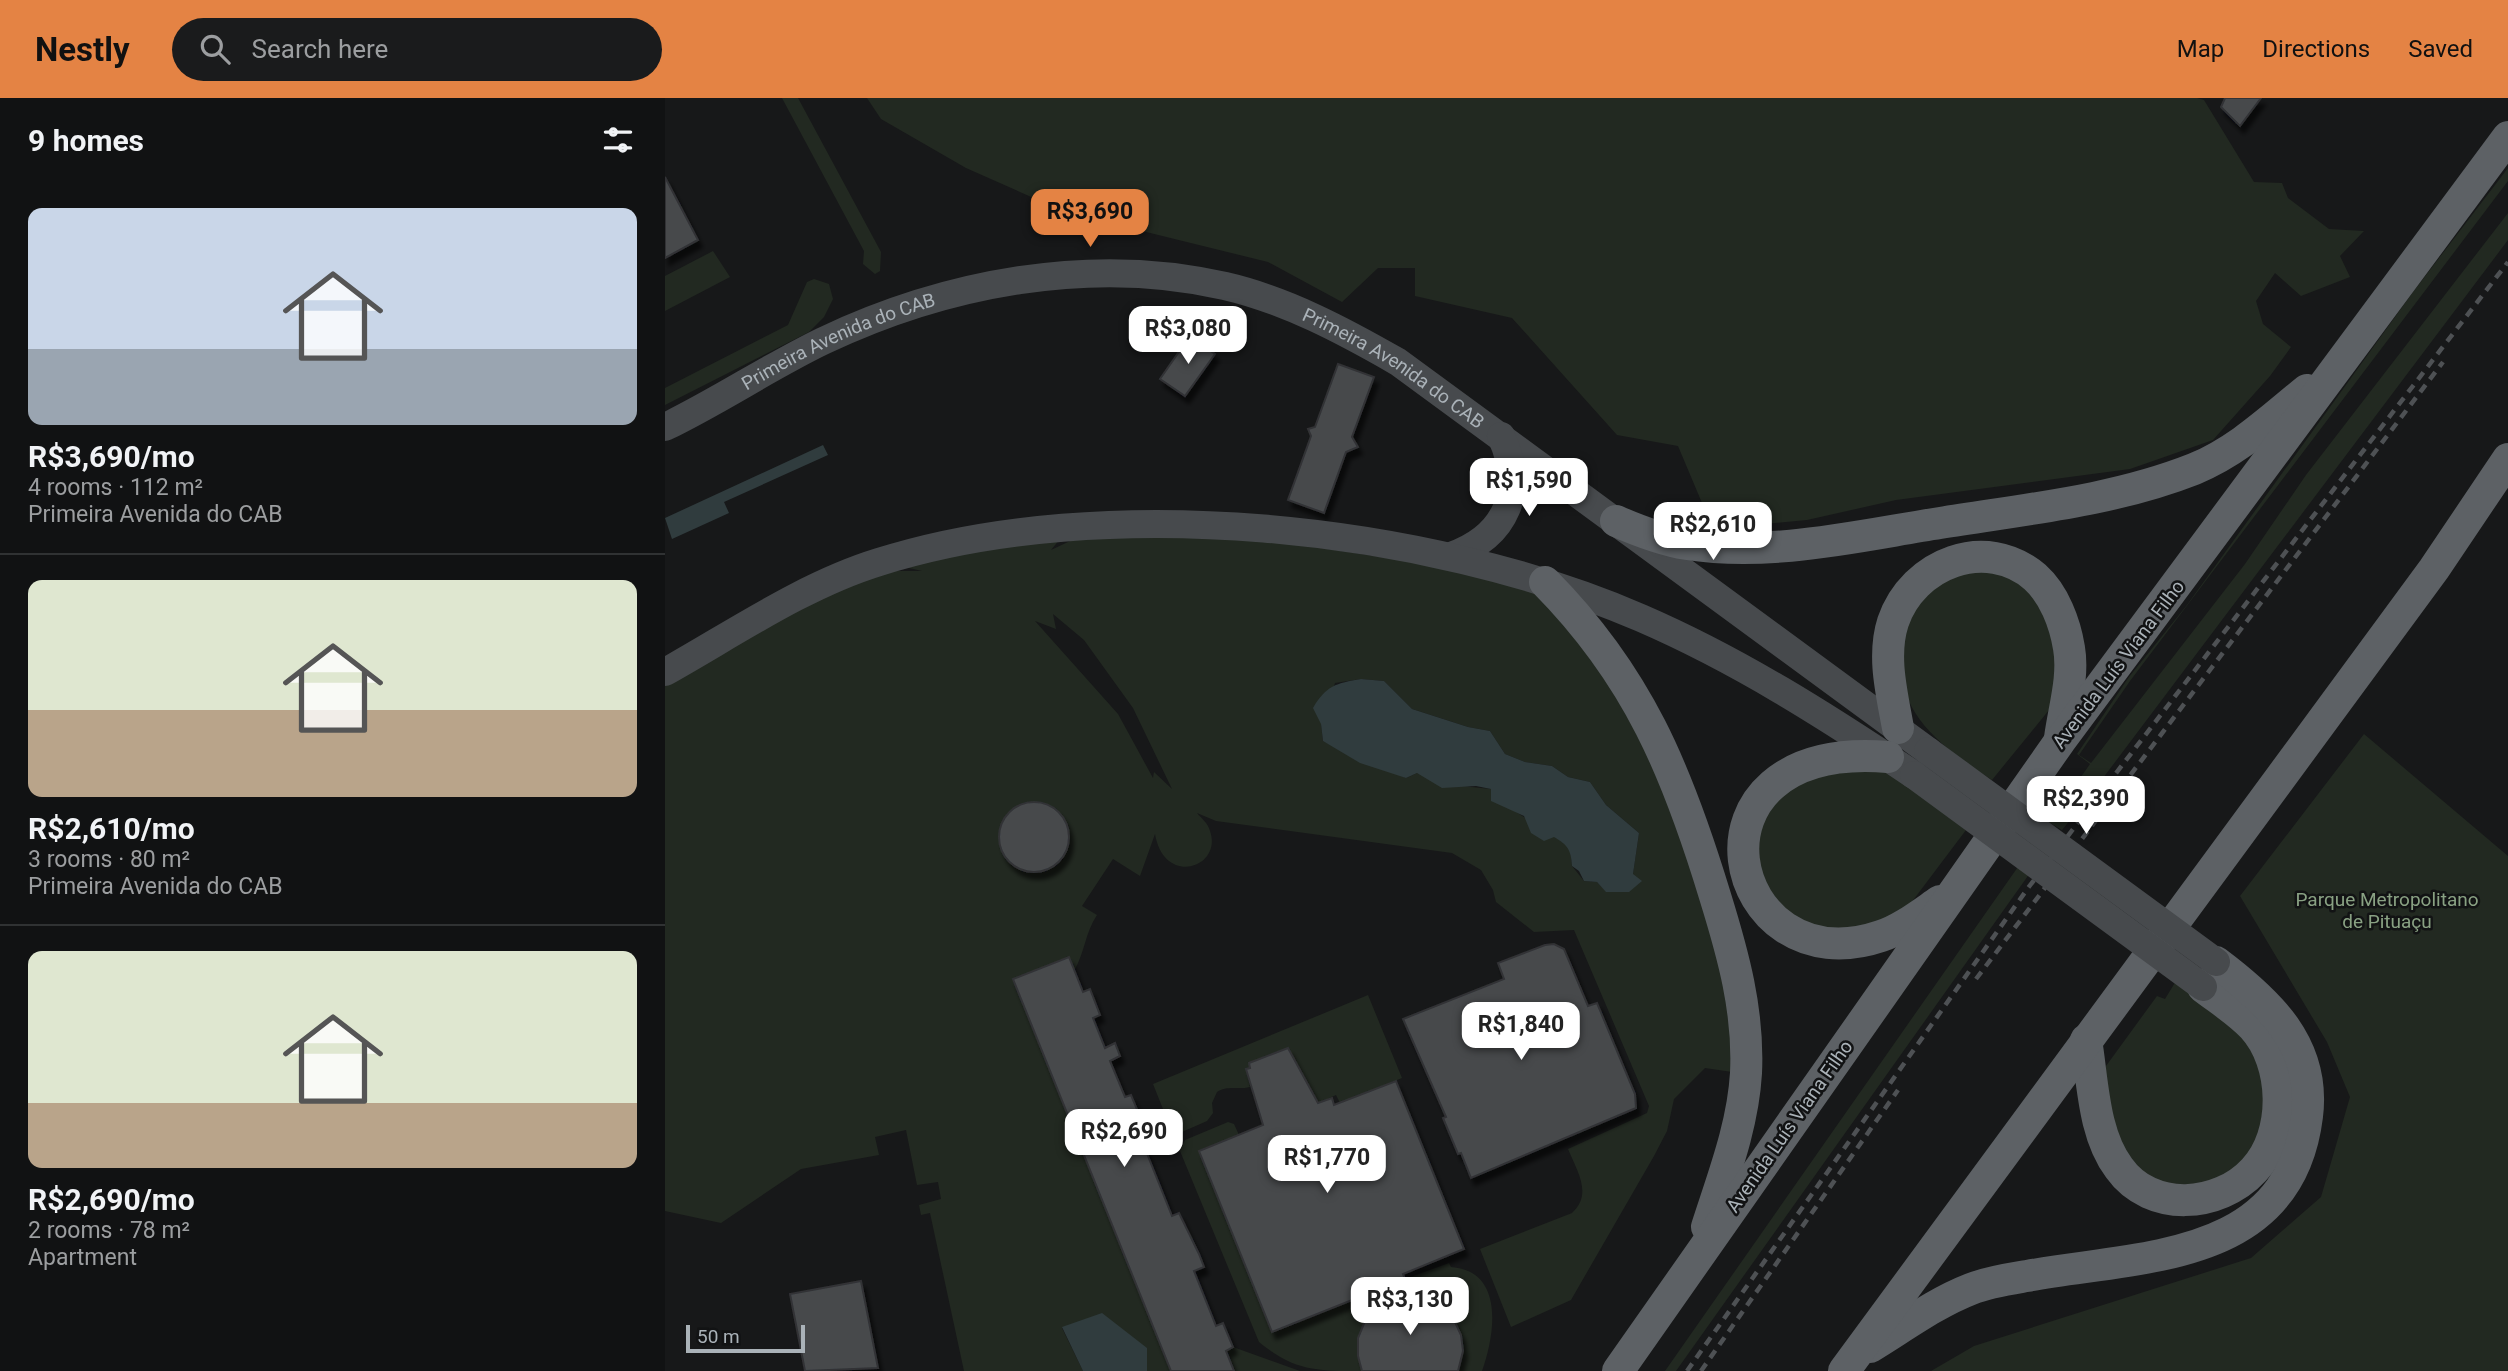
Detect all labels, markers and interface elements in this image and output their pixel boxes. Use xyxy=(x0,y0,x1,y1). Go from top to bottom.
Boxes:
search box xyxy=(172,18,662,81)
text: Nestly xyxy=(35,30,130,69)
icon: search xyxy=(196,30,234,68)
text: Search here xyxy=(252,34,388,64)
text: Map xyxy=(2177,35,2224,63)
text: Directions xyxy=(2262,35,2370,63)
text: Saved xyxy=(2408,35,2473,63)
icon: filters xyxy=(599,121,637,159)
text: 9 homes xyxy=(28,123,144,158)
pin: R$3,690 xyxy=(1025,190,1155,249)
text: R$3,690 xyxy=(1047,198,1133,225)
icon: home xyxy=(270,253,396,379)
street label: Primeira Avenida do CAB xyxy=(737,288,938,395)
street label: Primeira Avenida do CAB xyxy=(1299,303,1489,433)
pin: R$3,080 xyxy=(1123,306,1253,366)
text: R$3,080 xyxy=(1145,315,1231,342)
text: R$3,690/mo xyxy=(28,439,195,474)
pin: R$1,590 xyxy=(1464,458,1594,518)
text: R$1,590 xyxy=(1486,467,1572,494)
text: 4 rooms · 112 m² xyxy=(28,474,203,501)
text: Primeira Avenida do CAB xyxy=(28,501,283,528)
pin: R$2,610 xyxy=(1648,503,1778,562)
text: R$2,610 xyxy=(1670,511,1756,538)
street label: Avenida Luís Viana Filho xyxy=(2047,575,2189,753)
icon: home xyxy=(270,625,396,751)
pin: R$2,390 xyxy=(2021,776,2151,836)
text: R$2,390 xyxy=(2043,785,2129,812)
text: R$2,610/mo xyxy=(28,811,195,846)
text: 3 rooms · 80 m² xyxy=(28,846,190,873)
text: Primeira Avenida do CAB xyxy=(28,873,283,900)
park label: Parque Metropolitano de Pituaçu xyxy=(2295,888,2479,933)
icon: home xyxy=(270,996,396,1122)
pin: R$1,840 xyxy=(1456,1002,1586,1062)
text: R$1,840 xyxy=(1478,1011,1564,1038)
street label: Avenida Luís Viana Filho xyxy=(1721,1036,1858,1217)
pin: R$2,690 xyxy=(1059,1110,1189,1169)
text: R$2,690 xyxy=(1081,1118,1167,1145)
pin: R$1,770 xyxy=(1262,1136,1392,1195)
text: R$1,770 xyxy=(1284,1144,1370,1171)
text: R$2,690/mo xyxy=(28,1182,195,1217)
text: 2 rooms · 78 m² xyxy=(28,1217,190,1244)
text: Apartment xyxy=(28,1244,137,1271)
pin: R$3,130 xyxy=(1345,1278,1475,1337)
text: R$3,130 xyxy=(1367,1286,1453,1313)
scale bar xyxy=(686,1322,805,1354)
text: 50 m xyxy=(697,1325,740,1348)

